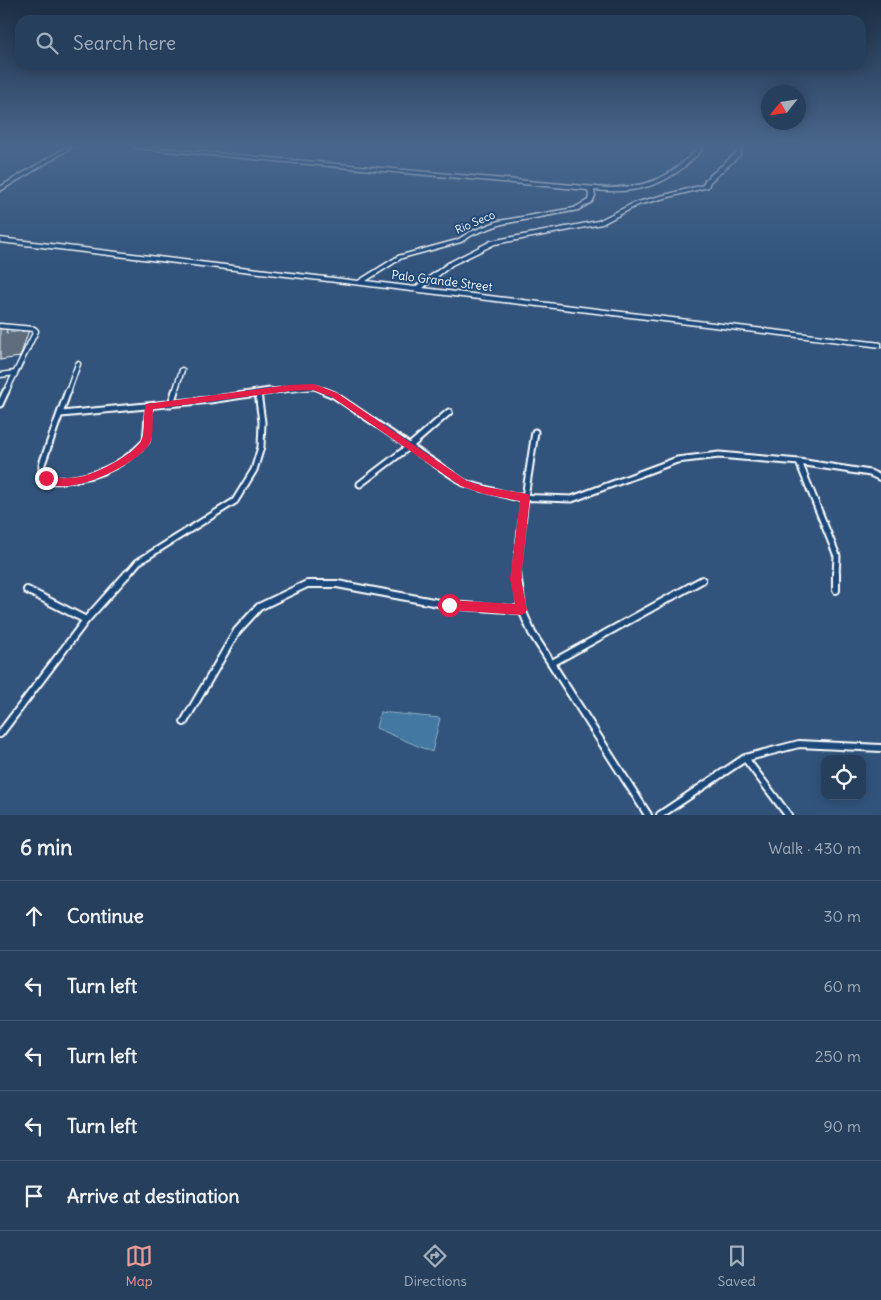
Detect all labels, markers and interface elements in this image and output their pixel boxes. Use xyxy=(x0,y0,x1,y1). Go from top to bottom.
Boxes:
search box xyxy=(15,15,866,70)
icon: search xyxy=(33,29,61,57)
text: Search here xyxy=(73,31,176,55)
north arrow xyxy=(761,85,806,130)
street label: Rio Seco xyxy=(453,207,497,237)
street label: Palo Grande Street xyxy=(391,267,493,294)
route end xyxy=(35,467,58,490)
route start xyxy=(438,594,461,617)
map controls xyxy=(821,755,866,800)
button: locate xyxy=(821,755,866,800)
text: 6 min xyxy=(20,834,72,861)
text: Walk · 430 m xyxy=(768,838,861,858)
icon: ahead xyxy=(20,902,48,930)
text: Continue xyxy=(67,904,144,928)
text: 30 m xyxy=(824,906,861,926)
icon: left xyxy=(20,972,48,1000)
text: Turn left xyxy=(67,974,137,998)
text: 60 m xyxy=(823,976,861,996)
icon: left xyxy=(20,1042,48,1070)
text: Turn left xyxy=(67,1044,137,1068)
text: 250 m xyxy=(815,1046,861,1066)
icon: left xyxy=(20,1112,48,1140)
text: Turn left xyxy=(67,1114,137,1138)
text: 90 m xyxy=(823,1116,861,1136)
icon: arrive xyxy=(20,1182,48,1210)
text: Arrive at destination xyxy=(67,1184,240,1208)
tab: Map xyxy=(125,1242,153,1290)
tab: Directions xyxy=(404,1242,467,1290)
tab: Saved xyxy=(717,1242,756,1290)

